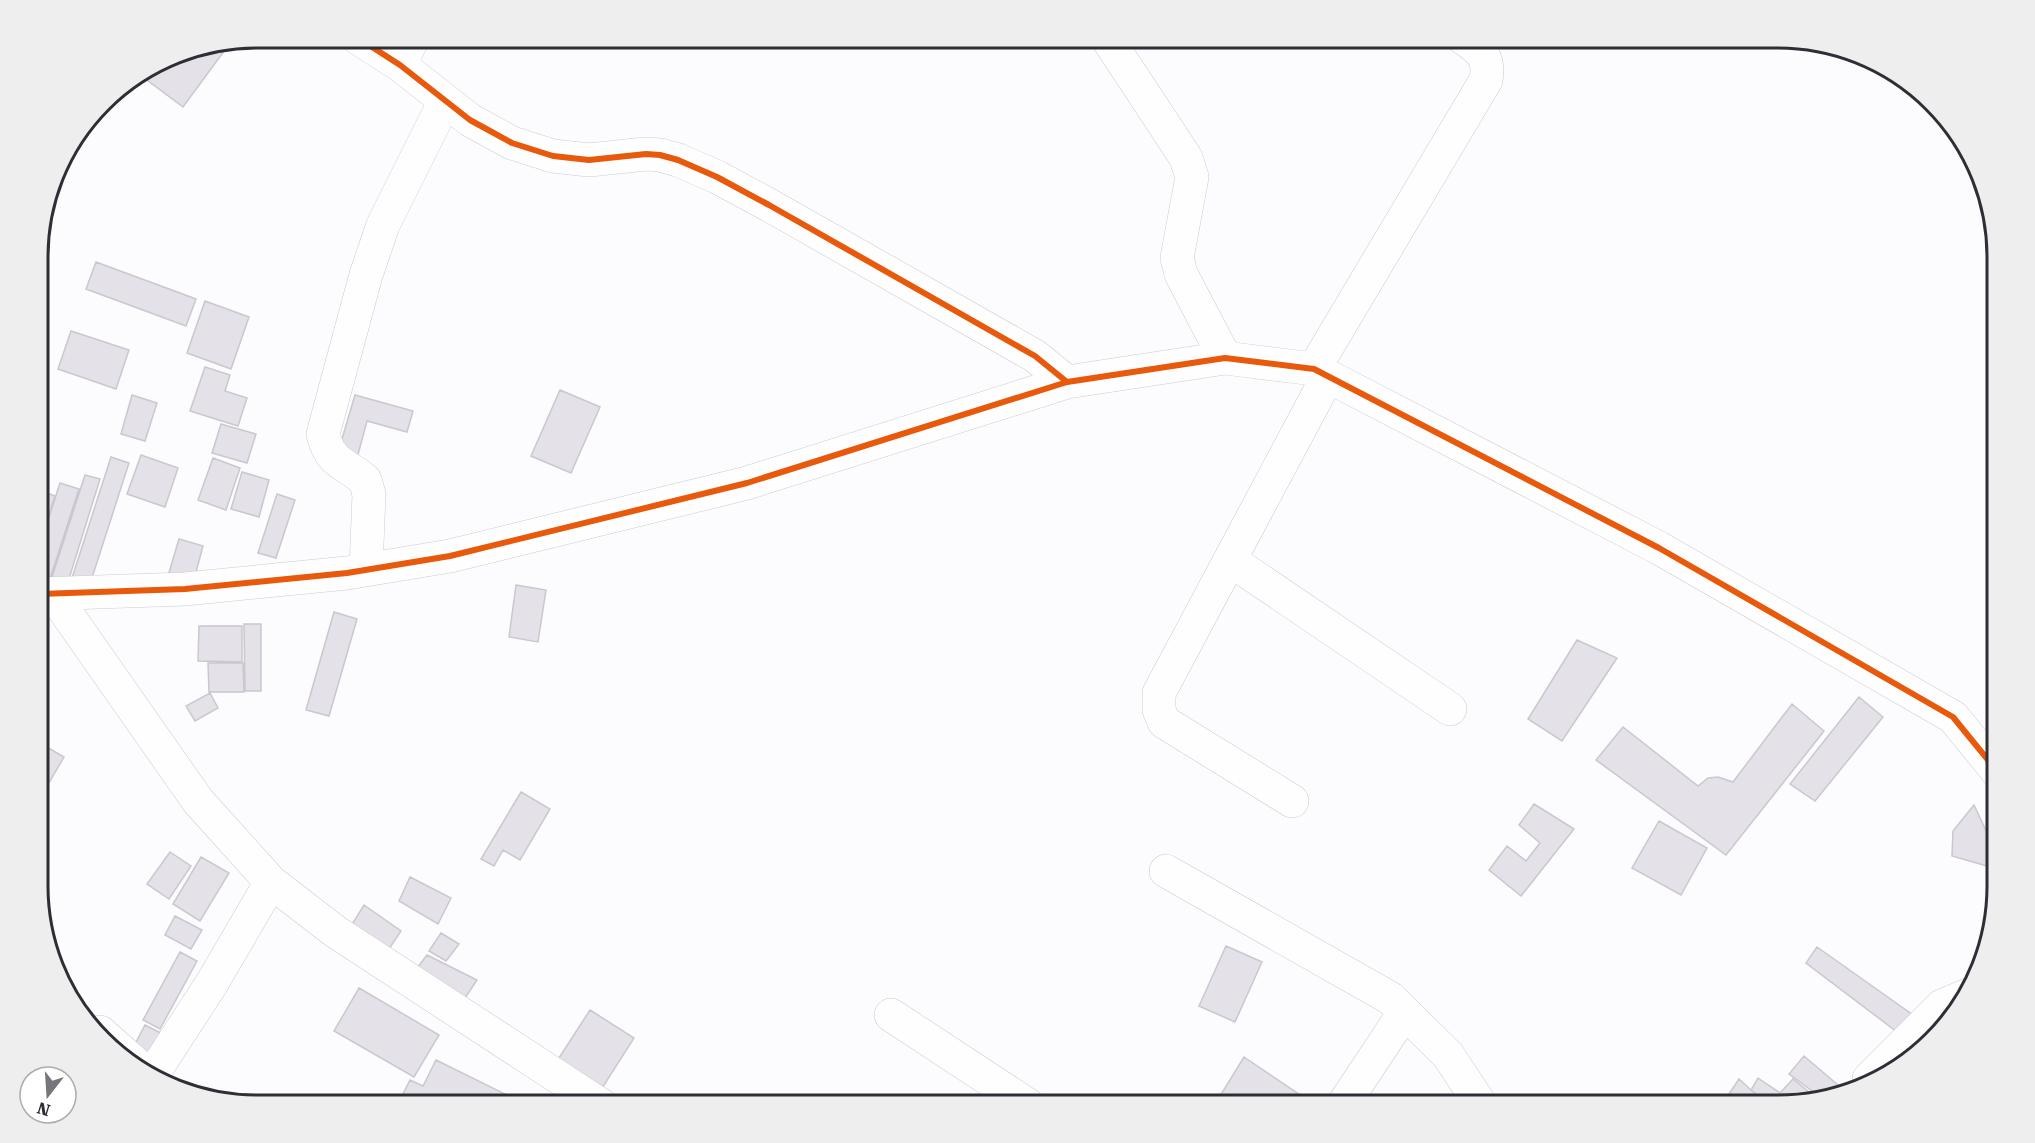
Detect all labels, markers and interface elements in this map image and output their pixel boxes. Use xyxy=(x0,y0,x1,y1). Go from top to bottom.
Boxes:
north arrow xyxy=(18,1065,78,1125)
text: N xyxy=(35,1098,52,1120)

